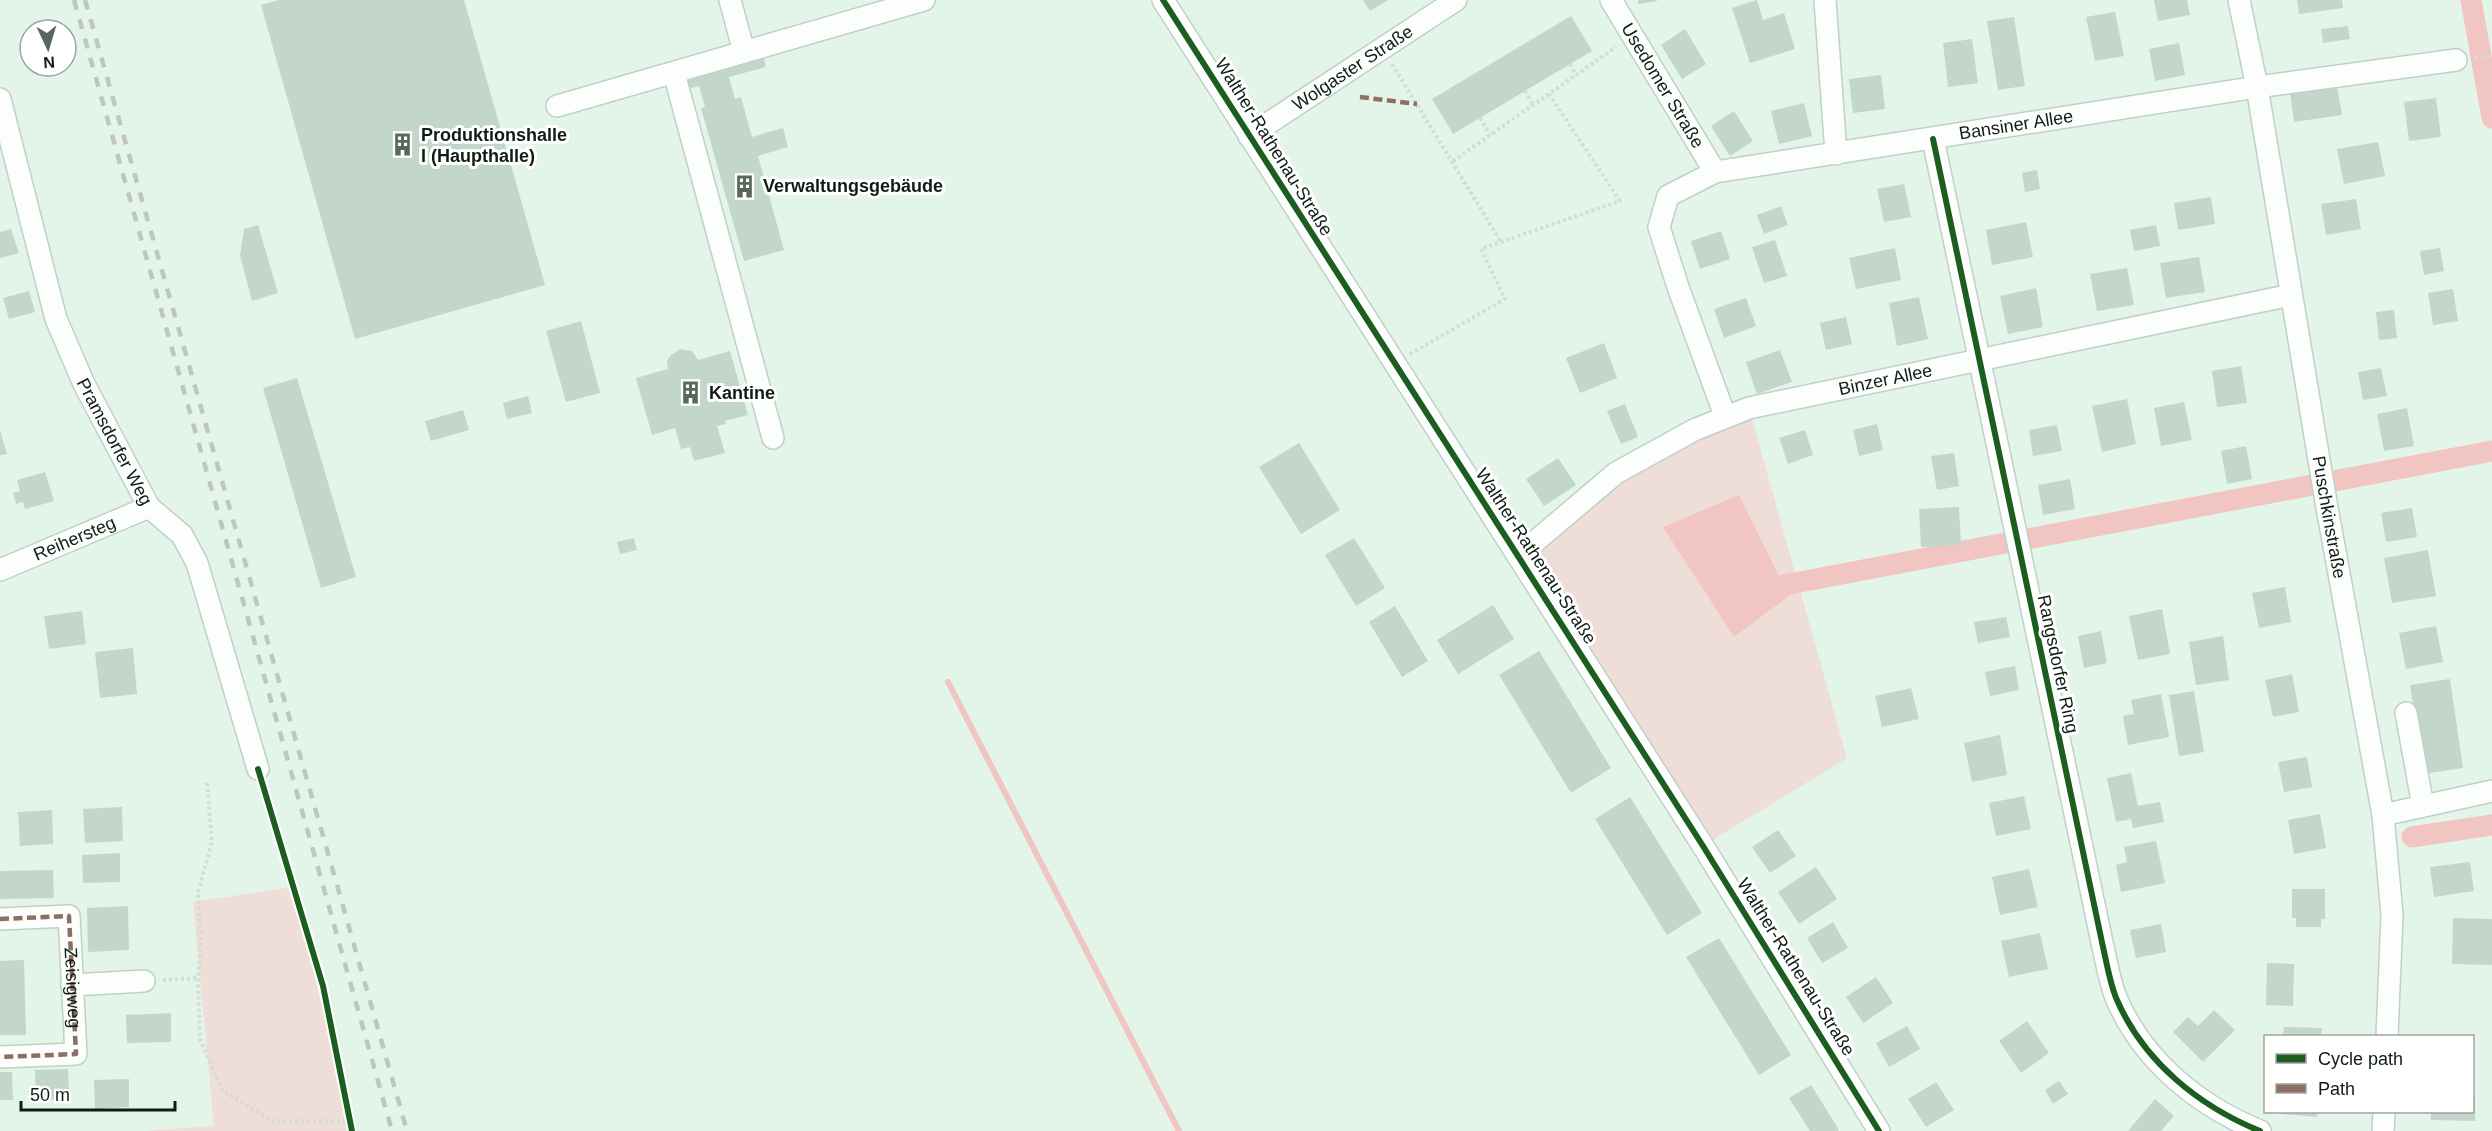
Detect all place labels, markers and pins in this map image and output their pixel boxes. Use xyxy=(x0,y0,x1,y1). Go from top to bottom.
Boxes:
place label: Produktionshalle I (Haupthalle) xyxy=(421,125,567,166)
building icon: Produktionshalle I (Haupthalle) xyxy=(390,132,416,158)
building icon: Verwaltungsgebäude xyxy=(732,173,758,199)
place label: Verwaltungsgebäude xyxy=(763,176,943,196)
building icon: Kantine xyxy=(678,380,704,406)
place label: Kantine xyxy=(709,383,775,403)

